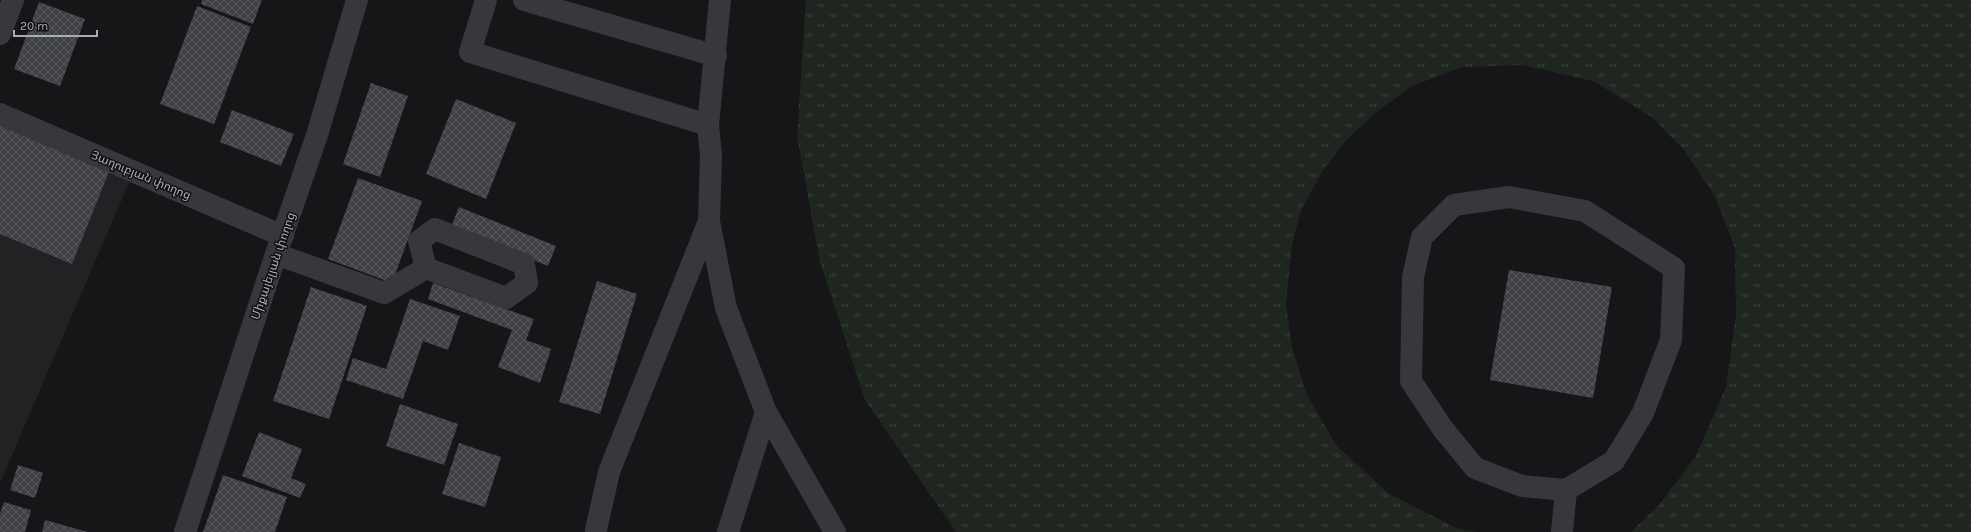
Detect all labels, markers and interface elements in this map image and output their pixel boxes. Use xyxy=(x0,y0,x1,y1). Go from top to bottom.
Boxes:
scale bar xyxy=(14,12,97,38)
text: 20 m xyxy=(20,19,48,33)
street label: Յաղուբյան փողոց xyxy=(89,148,193,202)
street label: Միքայելյան փողոց xyxy=(248,210,298,322)

